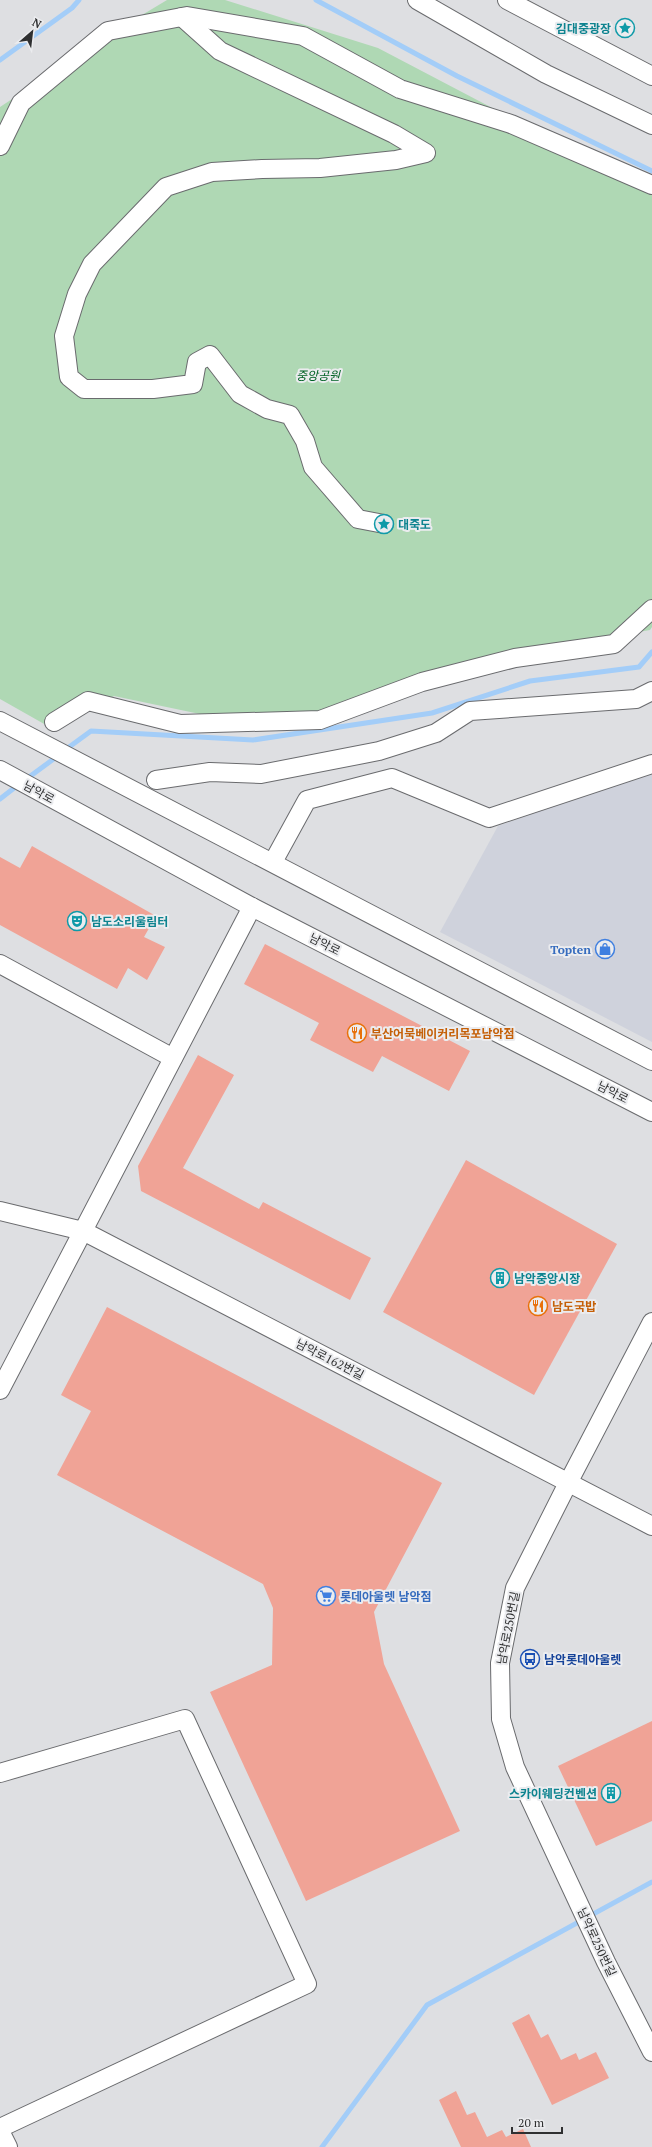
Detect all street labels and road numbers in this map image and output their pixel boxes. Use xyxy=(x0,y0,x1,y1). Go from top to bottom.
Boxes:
street label: 남악로 xyxy=(21,777,57,807)
street label: 남악로 xyxy=(307,930,343,958)
street label: 남악로 xyxy=(595,1078,631,1106)
street label: 남악로162번길 xyxy=(293,1335,367,1383)
street label: 남악로250번길 xyxy=(494,1590,522,1666)
street label: 남악로250번길 xyxy=(574,1905,620,1979)

